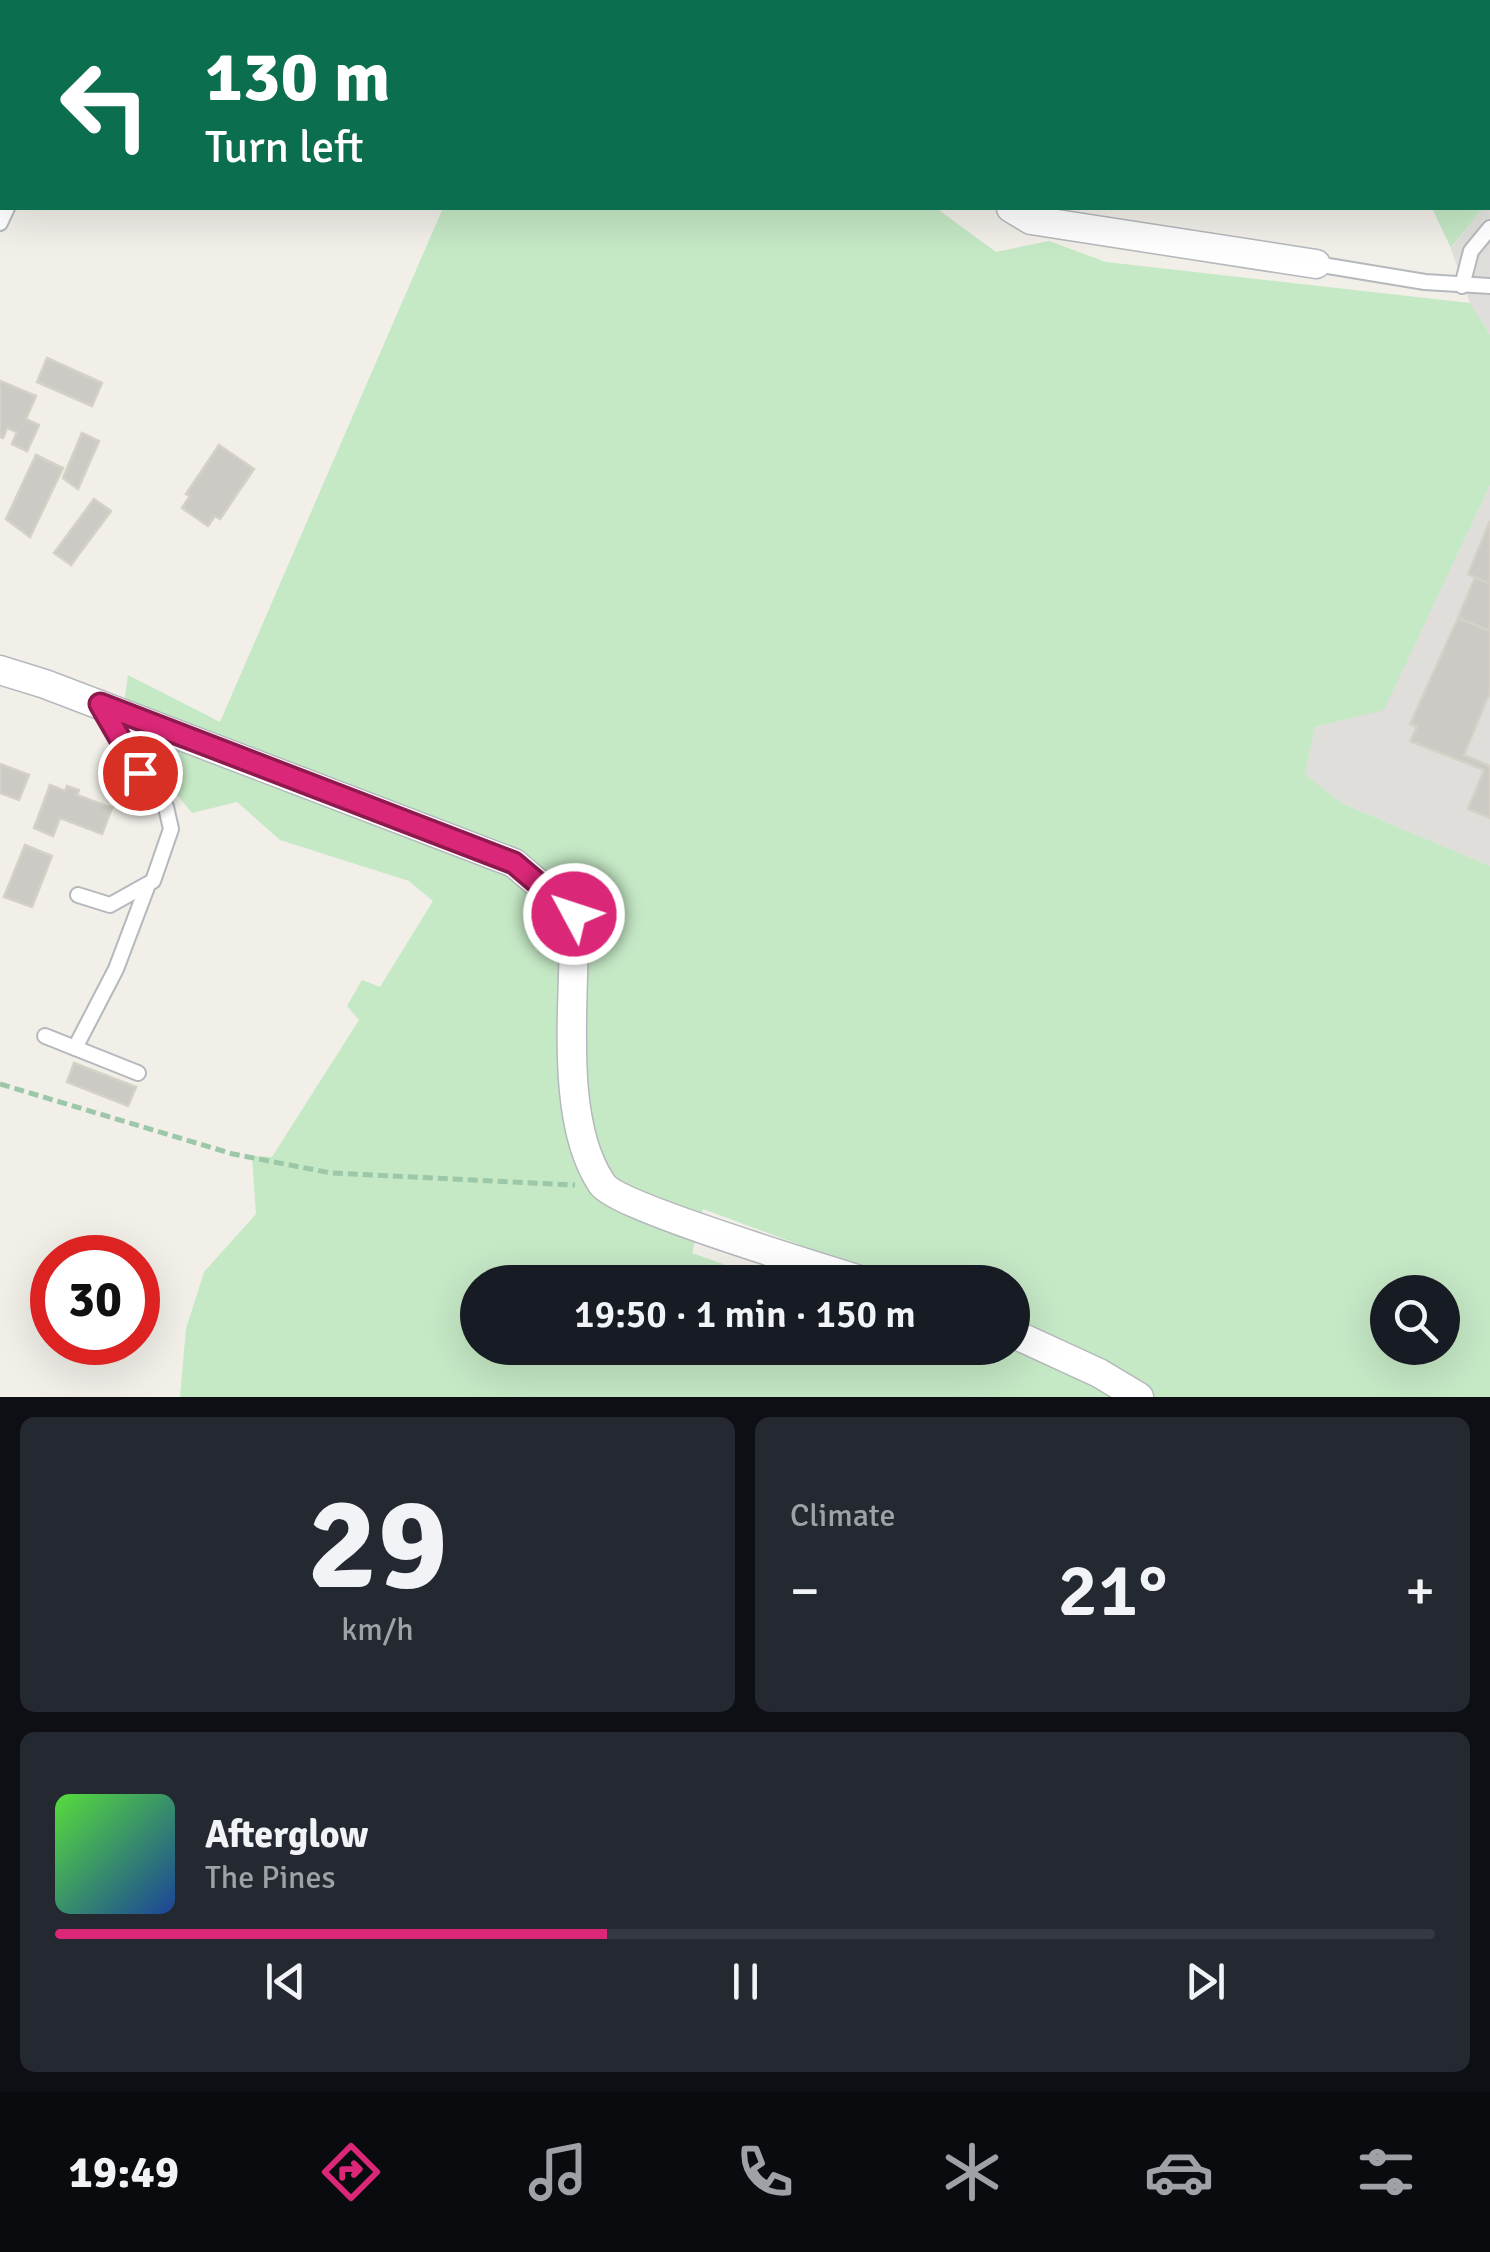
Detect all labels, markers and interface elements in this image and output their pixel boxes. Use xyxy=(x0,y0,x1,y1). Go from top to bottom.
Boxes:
text: 130 m xyxy=(205,34,390,120)
icon: left xyxy=(40,40,170,170)
text: Turn left xyxy=(205,120,364,175)
pin xyxy=(98,731,183,816)
icon: arrive xyxy=(113,746,168,801)
position arrow xyxy=(522,862,626,966)
speed limit sign: 30 xyxy=(30,1235,160,1365)
map controls xyxy=(1370,1275,1460,1365)
button: search xyxy=(1370,1275,1460,1365)
text: 19:50 · 1 min · 150 m xyxy=(574,1291,916,1338)
text: 29 xyxy=(307,1465,448,1625)
text: Climate xyxy=(790,1496,896,1535)
text: 21° xyxy=(1058,1544,1167,1637)
text: − xyxy=(790,1557,820,1625)
text: + xyxy=(1405,1557,1435,1625)
text: km/h xyxy=(341,1610,414,1649)
text: Afterglow xyxy=(205,1811,368,1858)
text: The Pines xyxy=(205,1858,336,1897)
icon: previous xyxy=(258,1954,313,2009)
icon: pause xyxy=(718,1954,773,2009)
icon: next xyxy=(1178,1954,1233,2009)
icon: directions xyxy=(316,2137,386,2207)
icon: music xyxy=(523,2137,593,2207)
icon: phone xyxy=(730,2137,800,2207)
icon: climate xyxy=(937,2137,1007,2207)
icon: car xyxy=(1144,2137,1214,2207)
icon: filters xyxy=(1351,2137,1421,2207)
text: 19:49 xyxy=(69,2145,179,2200)

